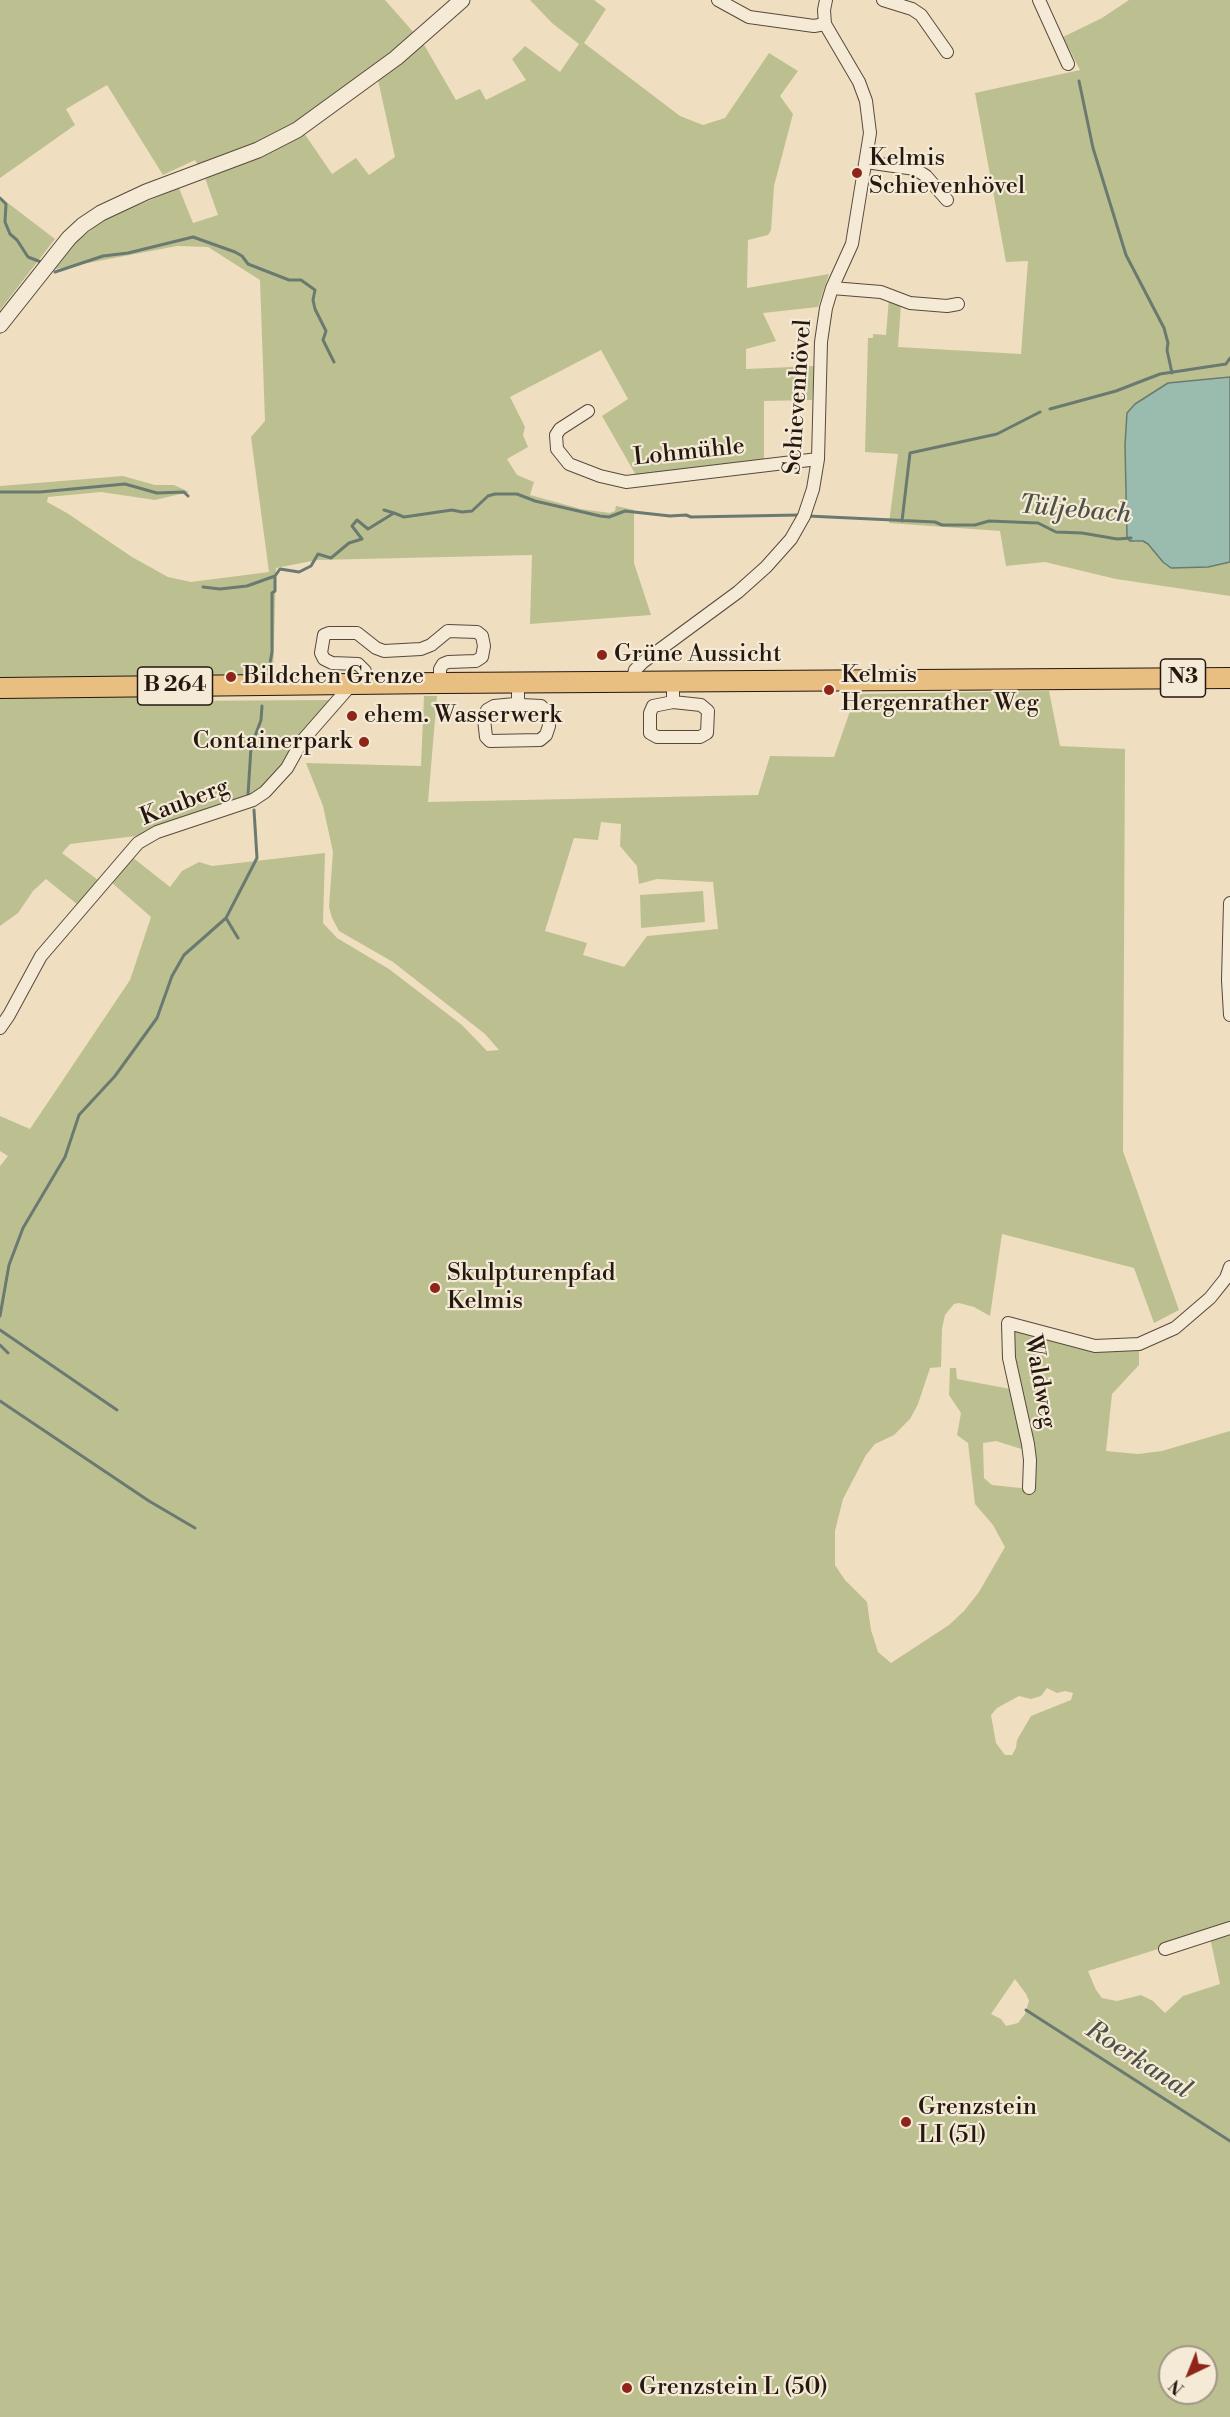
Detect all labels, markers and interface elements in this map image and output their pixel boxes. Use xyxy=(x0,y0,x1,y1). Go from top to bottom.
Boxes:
place label: Kelmis Schievenhövel xyxy=(869,145,1025,201)
marker: Kelmis Schievenhövel xyxy=(850,166,864,180)
street label: Schievenhövel xyxy=(779,318,819,476)
street label: Lohmühle xyxy=(632,433,746,473)
water label: Tüljebach xyxy=(1018,491,1132,531)
place label: Grüne Aussicht xyxy=(614,641,781,669)
marker: Grüne Aussicht xyxy=(595,648,609,662)
road number: N3 xyxy=(1160,659,1206,697)
place label: Kelmis Hergenrather Weg xyxy=(841,662,1039,718)
place label: Bildchen Grenze xyxy=(243,663,424,691)
road number: B 264 xyxy=(138,667,213,705)
marker: Bildchen Grenze xyxy=(224,670,238,684)
marker: Kelmis Hergenrather Weg xyxy=(822,683,836,697)
place label: ehem. Wasserwerk xyxy=(364,702,562,730)
marker: ehem. Wasserwerk xyxy=(345,709,359,723)
place label: Containerpark xyxy=(193,728,352,756)
marker: Containerpark xyxy=(357,735,371,749)
street label: Kauberg xyxy=(137,773,233,833)
place label: Skulpturenpfad Kelmis xyxy=(447,1260,616,1316)
marker: Skulpturenpfad Kelmis xyxy=(428,1281,442,1295)
street label: Waldweg xyxy=(1017,1333,1061,1431)
water label: Roerkanal xyxy=(1079,2015,1197,2107)
place label: Grenzstein LI (51) xyxy=(918,2094,1037,2150)
marker: Grenzstein LI (51) xyxy=(899,2115,913,2129)
north arrow xyxy=(1158,2345,1218,2405)
place label: Grenzstein L (50) xyxy=(639,2374,828,2402)
text: N xyxy=(1166,2375,1189,2398)
marker: Grenzstein L (50) xyxy=(620,2381,634,2395)

